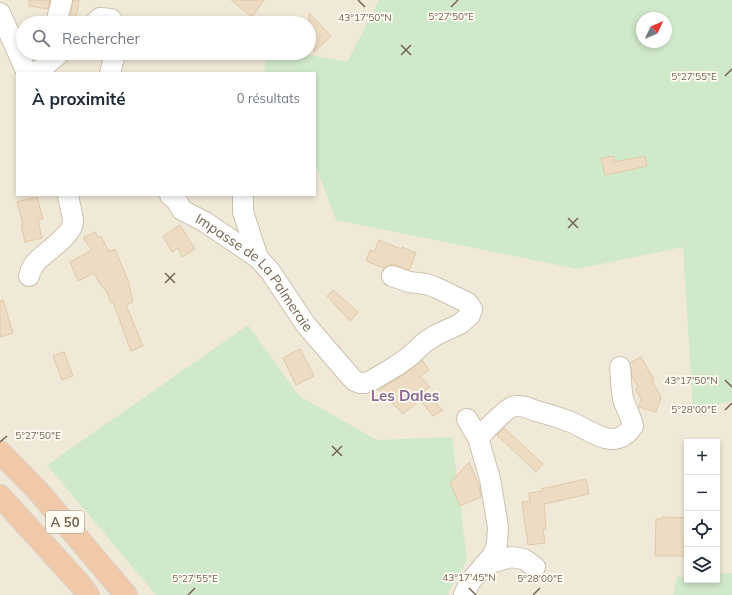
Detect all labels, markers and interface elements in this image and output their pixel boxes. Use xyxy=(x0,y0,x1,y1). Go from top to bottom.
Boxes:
text: 5°27'50"E xyxy=(428,10,474,23)
text: 43°17'50"N xyxy=(338,11,392,24)
north arrow xyxy=(636,12,672,48)
search box xyxy=(16,16,316,60)
icon: search xyxy=(30,27,52,49)
text: Rechercher xyxy=(62,29,140,48)
text: 5°27'55"E xyxy=(671,70,717,83)
text: À proximité xyxy=(32,88,126,109)
text: 0 résultats xyxy=(237,90,300,106)
street label: Impasse de La Palmeraie xyxy=(192,210,317,335)
text: 43°17'50"N xyxy=(664,374,718,387)
district label: Les Dales xyxy=(371,386,439,405)
text: 5°28'00"E xyxy=(671,403,717,416)
text: 5°27'50"E xyxy=(15,429,61,442)
map controls xyxy=(684,439,720,583)
button: + xyxy=(684,439,720,475)
button: − xyxy=(684,475,720,511)
road number: A 50 xyxy=(46,511,84,533)
button: locate xyxy=(684,511,720,547)
button: layers xyxy=(684,547,720,583)
text: 43°17'45"N xyxy=(442,571,496,584)
text: 5°27'55"E xyxy=(172,572,218,585)
text: 5°28'00"E xyxy=(517,572,563,585)

